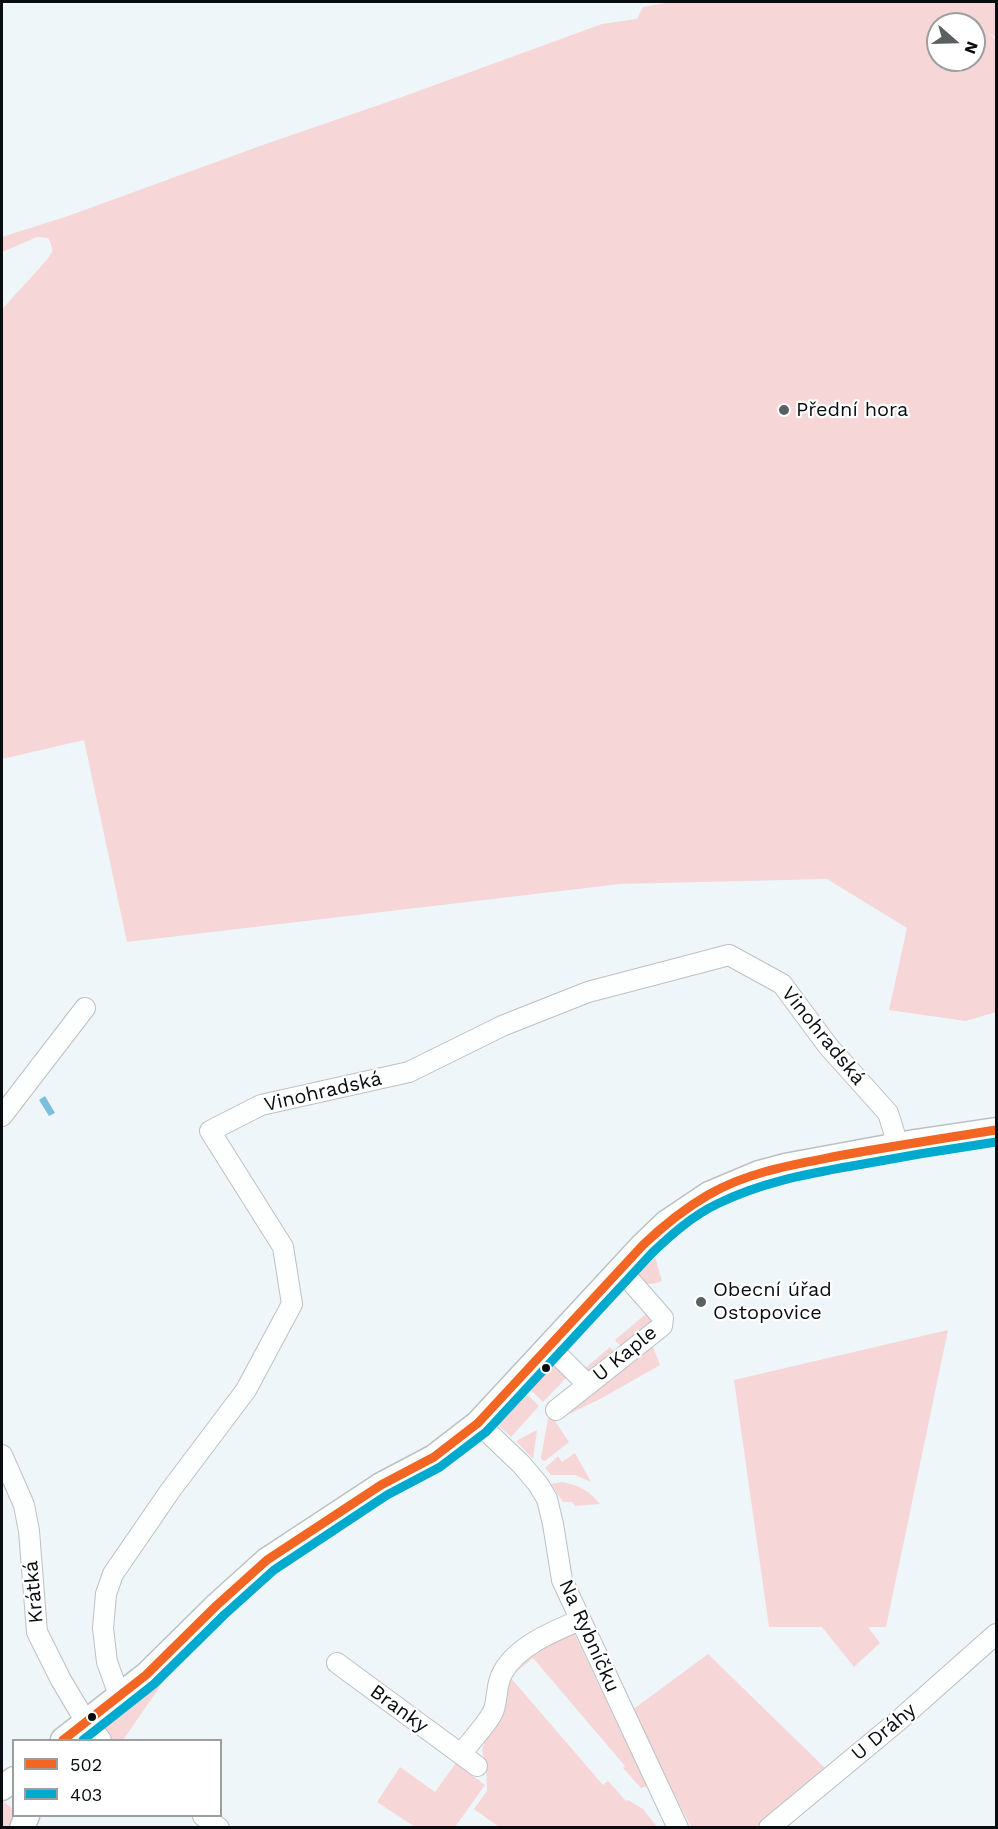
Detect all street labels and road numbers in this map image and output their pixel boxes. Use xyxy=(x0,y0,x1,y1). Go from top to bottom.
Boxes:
street label: Vinohradská xyxy=(776,982,870,1090)
street label: Vinohradská xyxy=(262,1067,384,1117)
street label: U Kaple xyxy=(588,1321,662,1387)
street label: Krátká xyxy=(19,1560,49,1624)
street label: Na Rybníčku xyxy=(553,1576,625,1696)
street label: Branky xyxy=(365,1680,433,1738)
street label: U Dráhy xyxy=(847,1698,921,1766)

